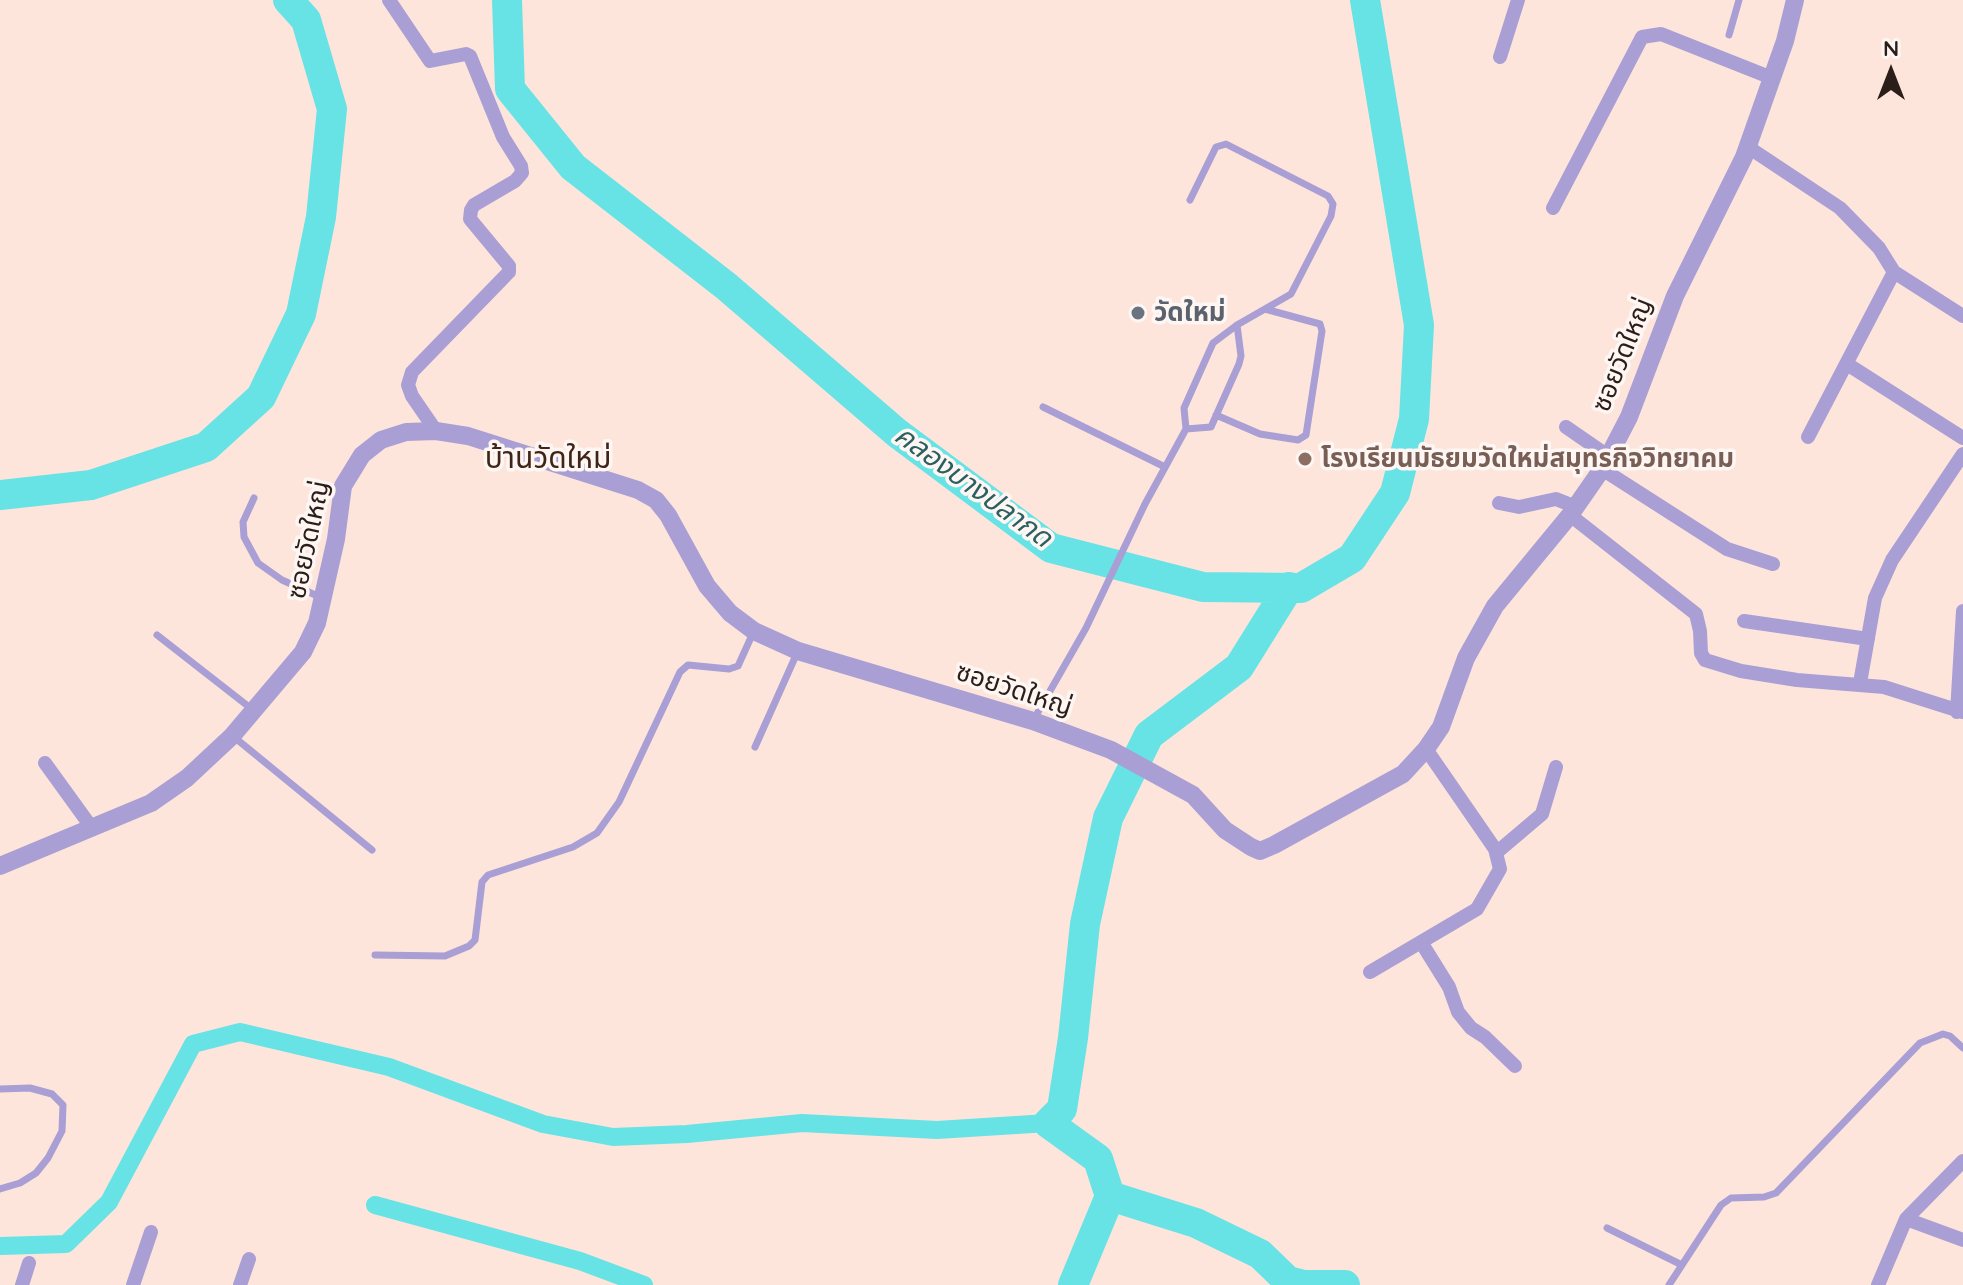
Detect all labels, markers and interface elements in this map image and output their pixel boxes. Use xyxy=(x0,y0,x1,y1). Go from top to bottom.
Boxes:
north arrow xyxy=(1851,32,1931,112)
text: N xyxy=(1883,34,1899,62)
street label: ซอยวัดใหญ่ xyxy=(1586,294,1660,416)
place label: วัดใหม่ xyxy=(1154,297,1226,329)
marker: วัดใหม่ xyxy=(1129,304,1147,322)
water label: คลองบางปลากด xyxy=(888,419,1058,555)
district label: บ้านวัดใหม่ xyxy=(485,441,611,477)
place label: โรงเรียนมัธยมวัดใหม่สมุทรกิจวิทยาคม xyxy=(1321,443,1734,475)
marker: โรงเรียนมัธยมวัดใหม่สมุทรกิจวิทยาคม xyxy=(1296,450,1314,468)
street label: ซอยวัดใหญ่ xyxy=(281,478,337,602)
street label: ซอยวัดใหญ่ xyxy=(952,657,1076,723)

